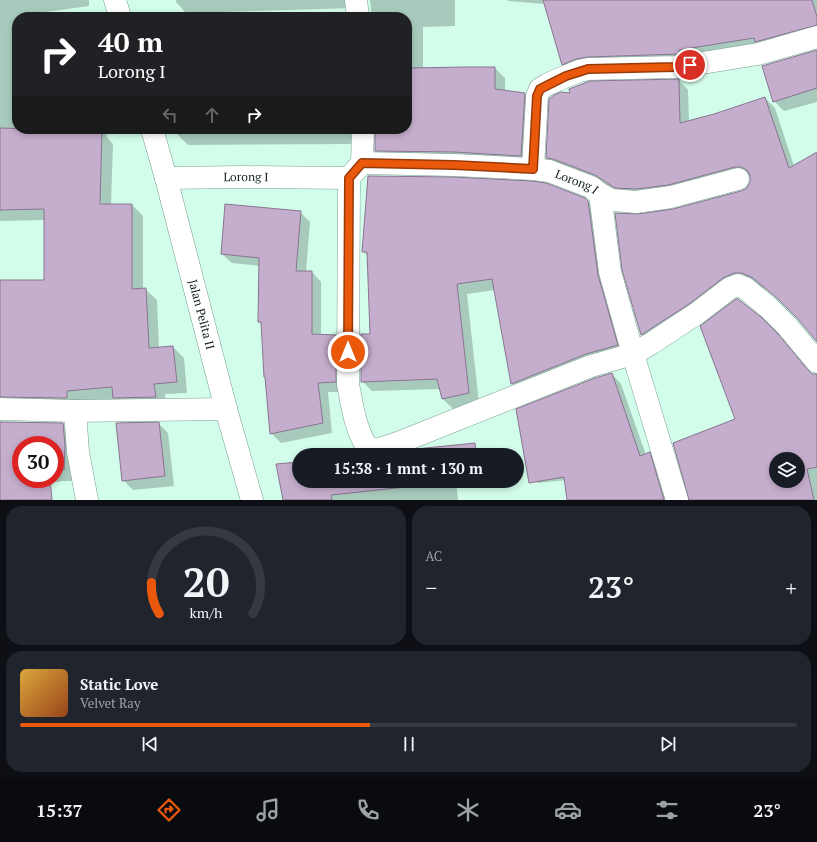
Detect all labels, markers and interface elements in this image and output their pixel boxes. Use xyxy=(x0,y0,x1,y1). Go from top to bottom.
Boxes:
text: 40 m xyxy=(98,23,163,60)
icon: right xyxy=(32,28,84,80)
pin xyxy=(673,48,707,82)
icon: arrive xyxy=(679,54,701,76)
text: Lorong I xyxy=(98,59,166,83)
icon: left xyxy=(159,104,181,126)
icon: ahead xyxy=(201,104,223,126)
icon: right xyxy=(243,104,265,126)
street label: Lorong I xyxy=(553,166,602,197)
street label: Lorong I xyxy=(223,169,269,184)
street label: Jalan Pelita II xyxy=(186,278,218,351)
position arrow xyxy=(327,331,369,373)
speed limit sign: 30 xyxy=(12,436,64,488)
map controls xyxy=(769,452,805,488)
button: layers xyxy=(769,452,805,488)
text: 15:38 · 1 mnt · 130 m xyxy=(333,458,483,478)
text: AC xyxy=(426,547,442,565)
text: 20 xyxy=(182,553,229,608)
text: 23° xyxy=(588,567,634,607)
text: − xyxy=(426,573,437,602)
text: + xyxy=(785,573,797,602)
text: km/h xyxy=(189,602,223,621)
text: Static Love xyxy=(80,674,158,694)
text: Velvet Ray xyxy=(80,694,140,712)
icon: previous xyxy=(139,733,161,755)
icon: pause xyxy=(398,733,420,755)
icon: next xyxy=(657,733,679,755)
icon: directions xyxy=(155,796,183,824)
icon: music xyxy=(254,796,282,824)
icon: phone xyxy=(354,796,382,824)
icon: climate xyxy=(454,796,482,824)
icon: car xyxy=(554,796,582,824)
icon: filters xyxy=(653,796,681,824)
text: 15:37 xyxy=(36,798,83,822)
text: 23° xyxy=(753,798,781,822)

